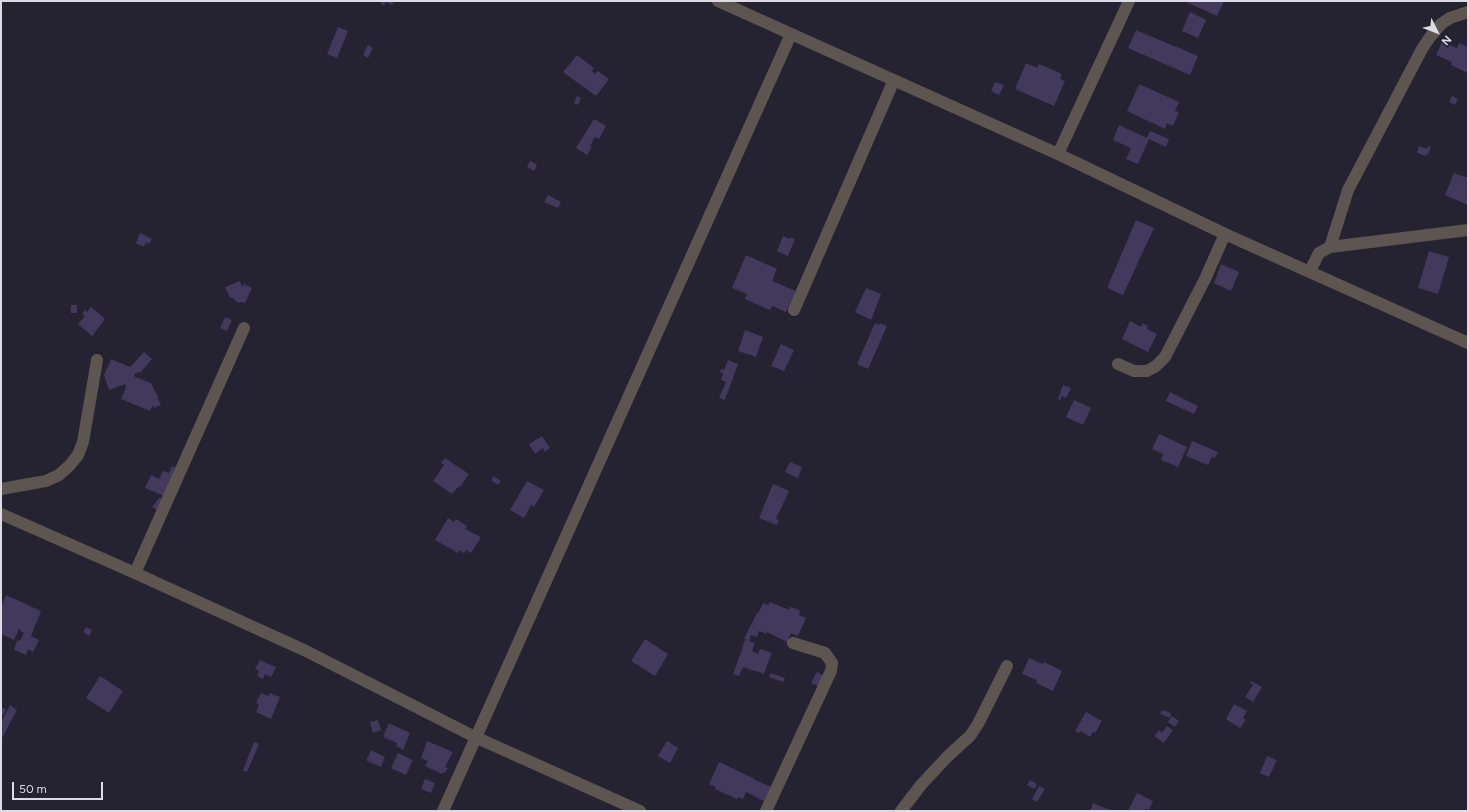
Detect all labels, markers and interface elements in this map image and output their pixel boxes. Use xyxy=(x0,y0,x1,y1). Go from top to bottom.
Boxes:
north arrow xyxy=(1417,12,1457,52)
text: N xyxy=(1439,33,1454,48)
scale bar xyxy=(14,774,105,800)
text: 50 m xyxy=(19,782,47,796)

